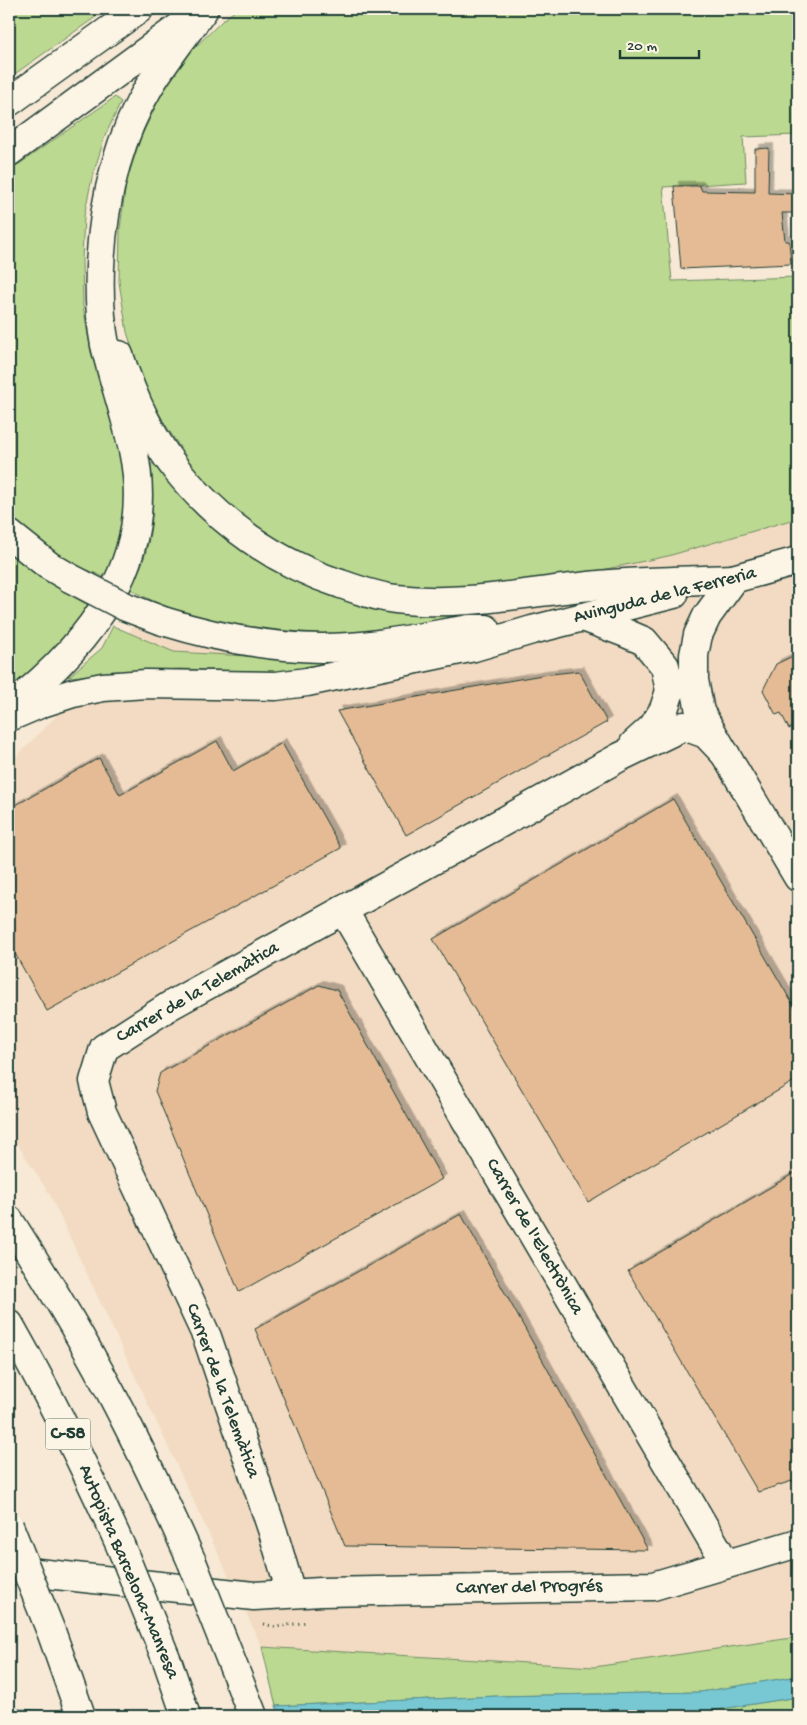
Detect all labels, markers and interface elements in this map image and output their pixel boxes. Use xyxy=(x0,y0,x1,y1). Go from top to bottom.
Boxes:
scale bar xyxy=(620,28,698,60)
text: 20 m xyxy=(627,38,657,56)
street label: Avinguda de la Ferreria xyxy=(571,562,760,630)
street label: Carrer de la Telemàtica xyxy=(113,936,285,1049)
street label: Carrer de l'Electrònica xyxy=(480,1155,589,1320)
street label: Carrer de la Telemàtica xyxy=(180,1301,265,1483)
road number: C-58 xyxy=(46,1418,90,1450)
street label: Autopista Barcelona-Manresa xyxy=(72,1461,184,1684)
street label: Carrer del Progrés xyxy=(456,1575,603,1601)

